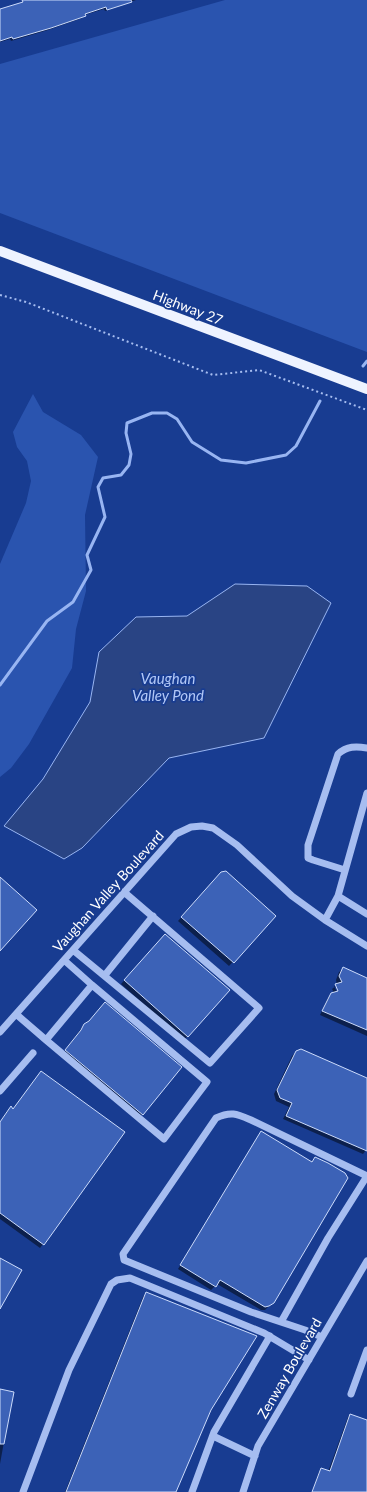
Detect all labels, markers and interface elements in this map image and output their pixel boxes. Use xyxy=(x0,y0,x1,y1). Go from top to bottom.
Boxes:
street label: Highway 27 xyxy=(151,286,225,328)
water label: Vaughan Valley Pond xyxy=(132,669,204,704)
street label: Vaughan Valley Boulevard xyxy=(49,827,167,955)
street label: Zenway Boulevard xyxy=(253,1315,325,1421)

